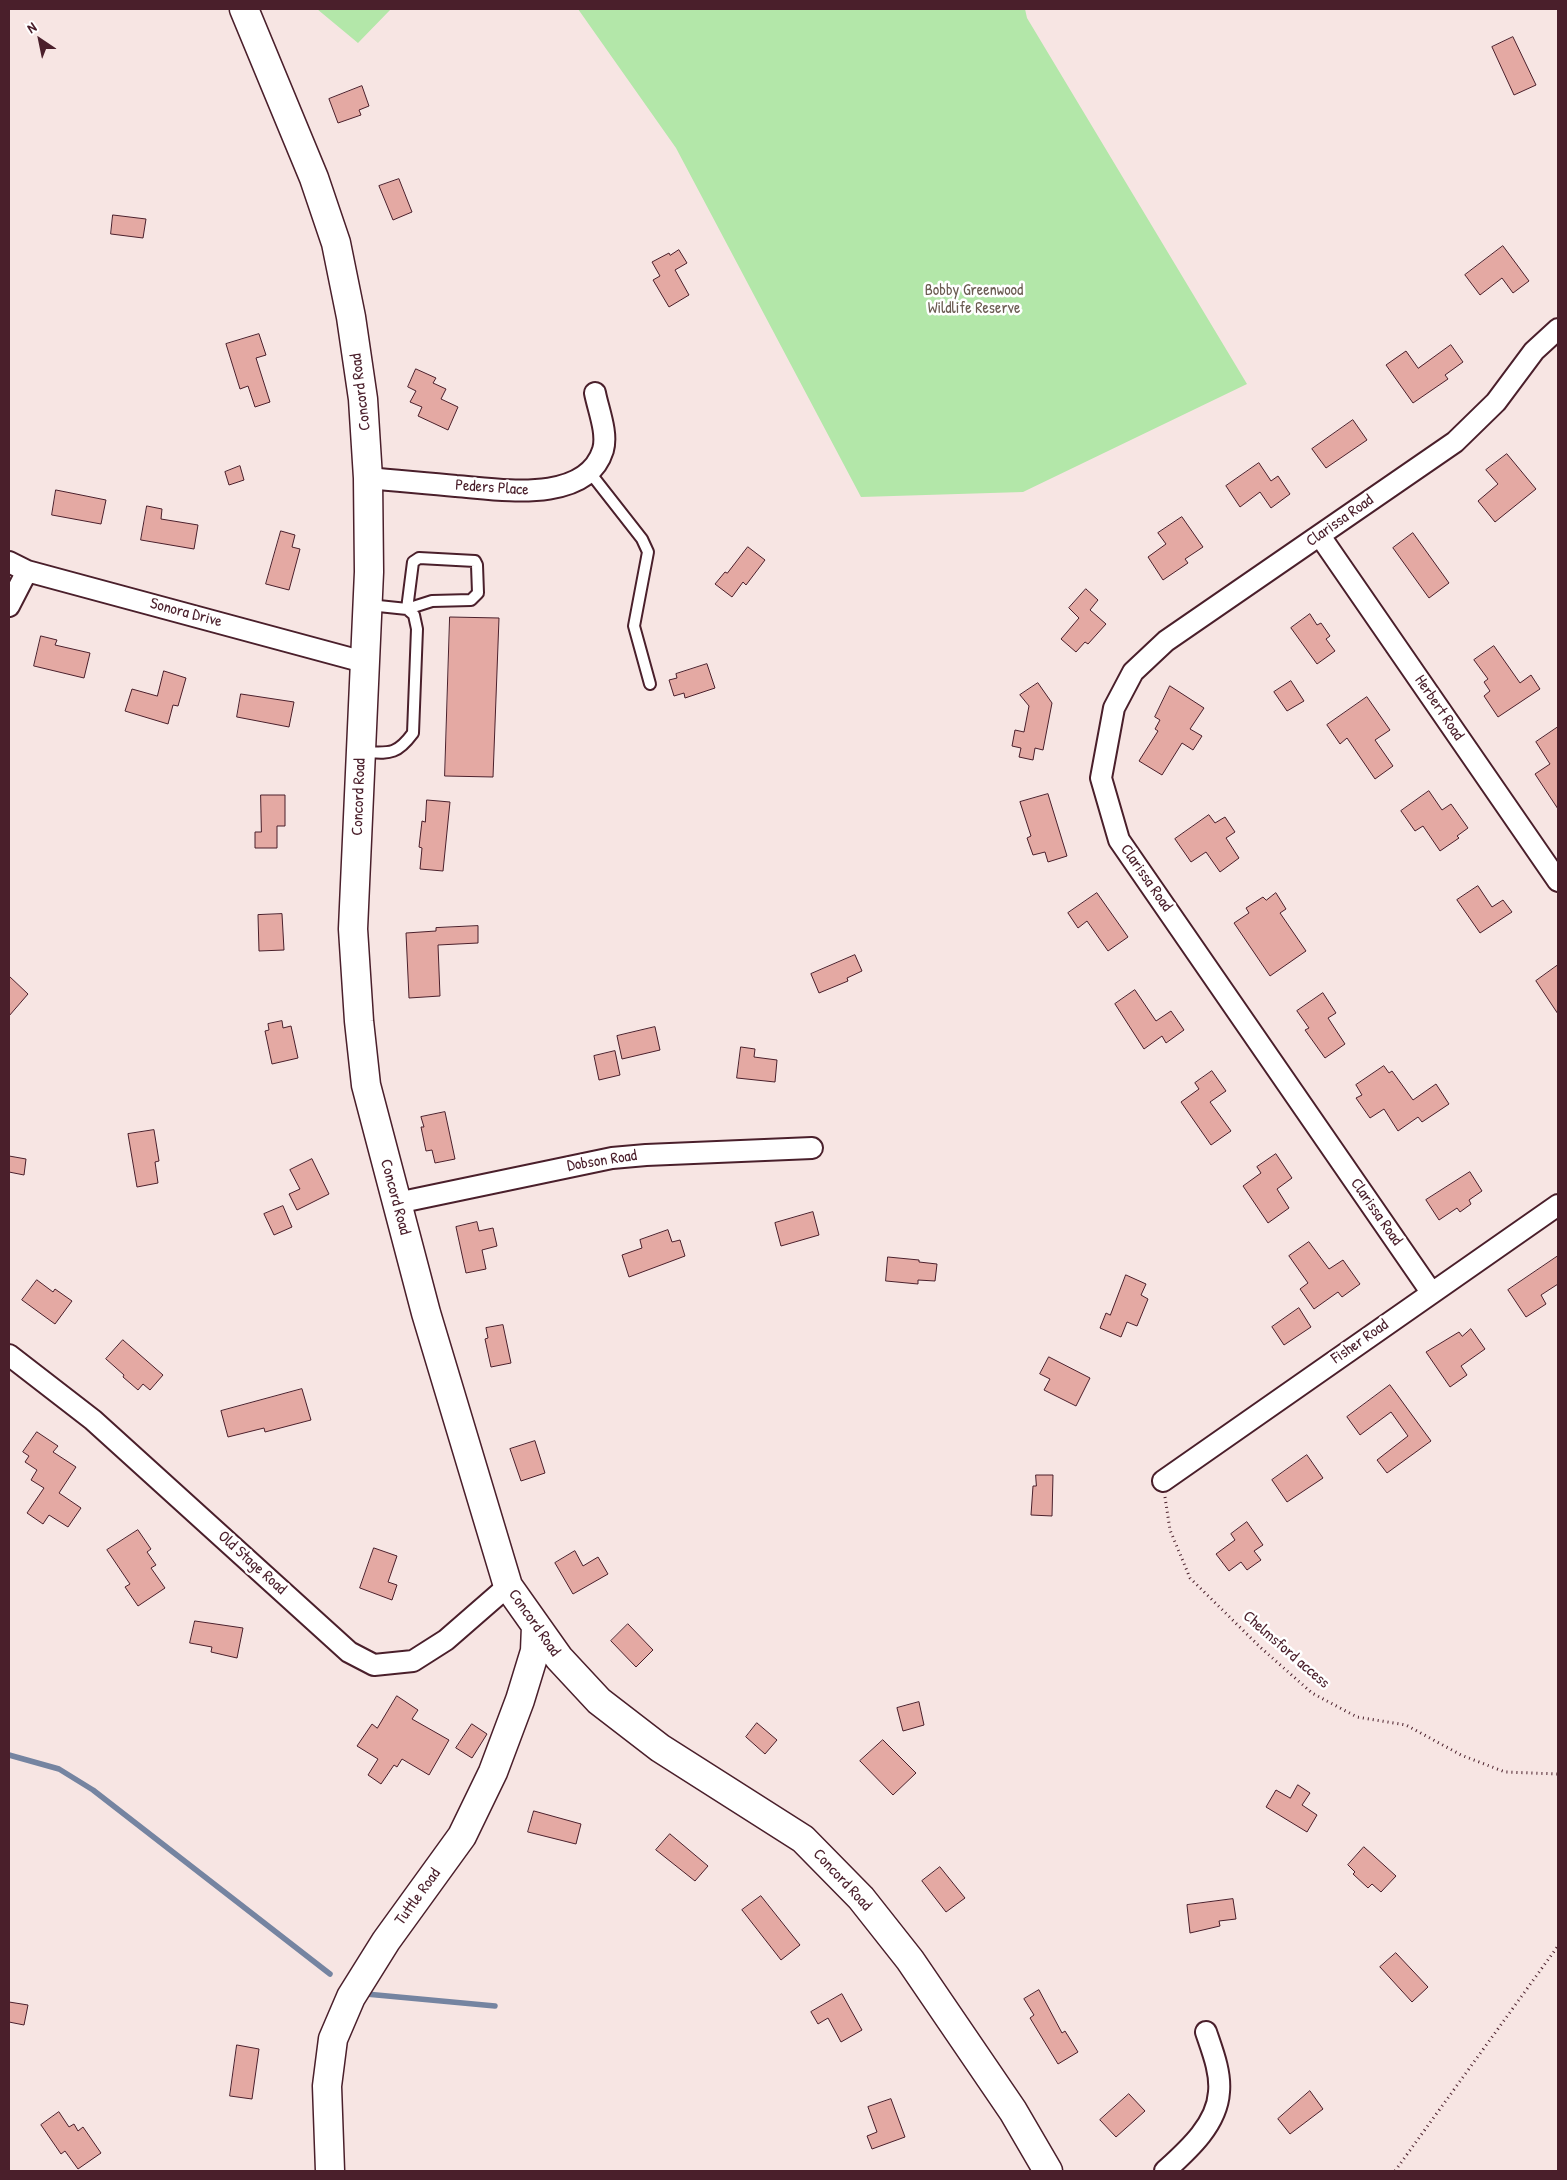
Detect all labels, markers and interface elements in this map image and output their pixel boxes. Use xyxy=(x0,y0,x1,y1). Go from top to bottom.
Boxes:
north arrow xyxy=(15,15,65,65)
text: N xyxy=(23,17,40,37)
park label: Bobby Greenwood Wildlife Reserve xyxy=(925,281,1023,319)
street label: Concord Road xyxy=(347,352,375,432)
street label: Peders Place xyxy=(455,476,529,500)
street label: Clarissa Road xyxy=(1303,491,1377,551)
street label: Sonora Drive xyxy=(148,594,224,632)
street label: Herbert Road xyxy=(1410,672,1468,744)
street label: Concord Road xyxy=(348,758,370,836)
street label: Clarissa Road xyxy=(1116,841,1176,915)
street label: Dobson Road xyxy=(566,1146,638,1176)
street label: Concord Road xyxy=(376,1157,414,1237)
street label: Clarissa Road xyxy=(1346,1175,1406,1249)
street label: Fisher Road xyxy=(1328,1316,1392,1368)
street label: Old Stage Road xyxy=(214,1527,290,1599)
street label: Concord Road xyxy=(504,1586,564,1660)
street label: Chelmsford access xyxy=(1239,1607,1333,1693)
street label: Concord Road xyxy=(809,1845,875,1915)
street label: Tuttle Road xyxy=(391,1865,445,1929)

